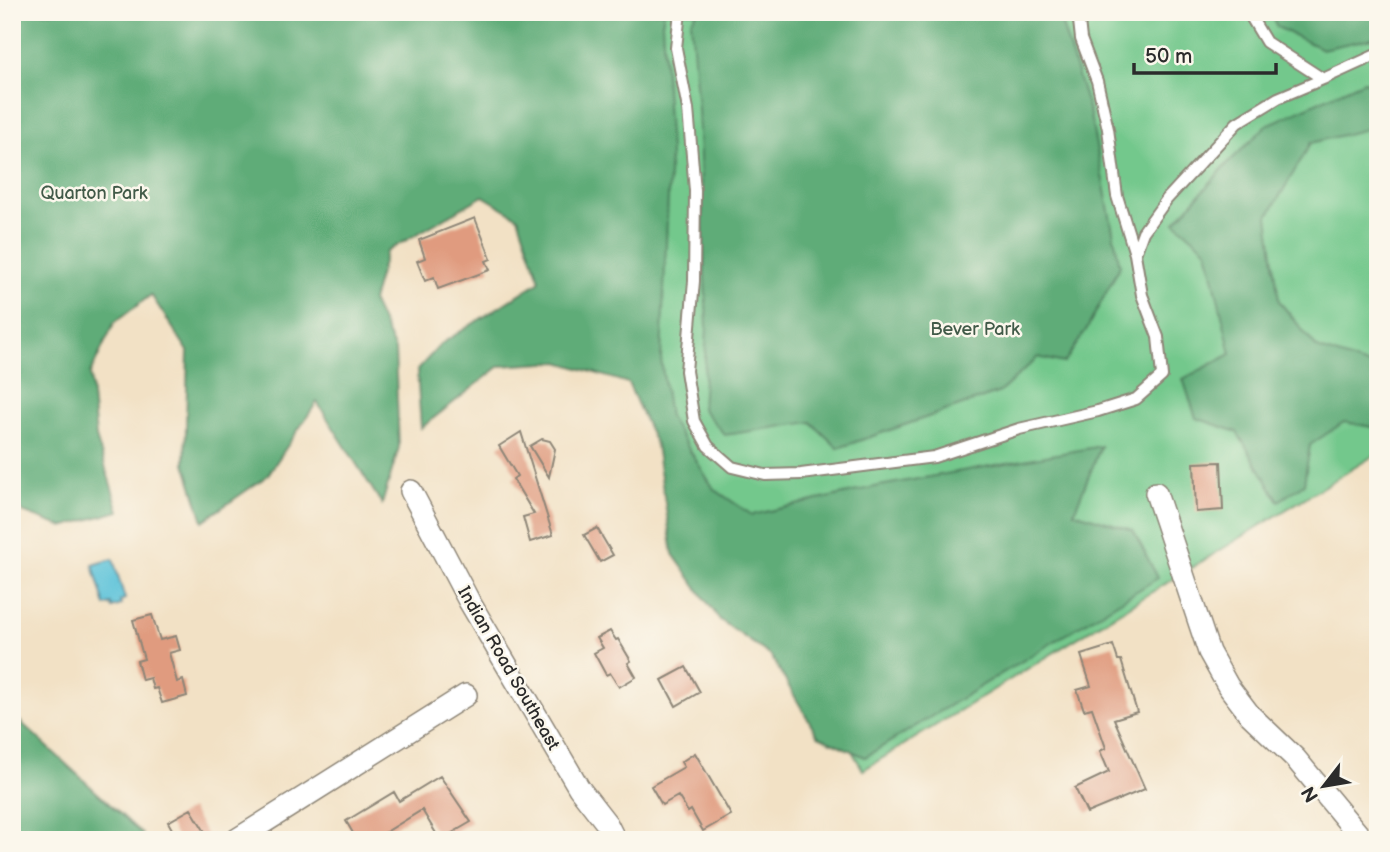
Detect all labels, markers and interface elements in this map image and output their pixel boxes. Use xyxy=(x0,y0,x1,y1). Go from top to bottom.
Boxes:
scale bar xyxy=(1134,32,1276,76)
text: 50 m xyxy=(1145,44,1192,69)
park label: Quarton Park xyxy=(40,183,148,204)
park label: Bever Park xyxy=(930,319,1020,340)
street label: Indian Road Southeast xyxy=(453,583,564,754)
north arrow xyxy=(1288,750,1358,820)
text: N xyxy=(1297,782,1324,806)

